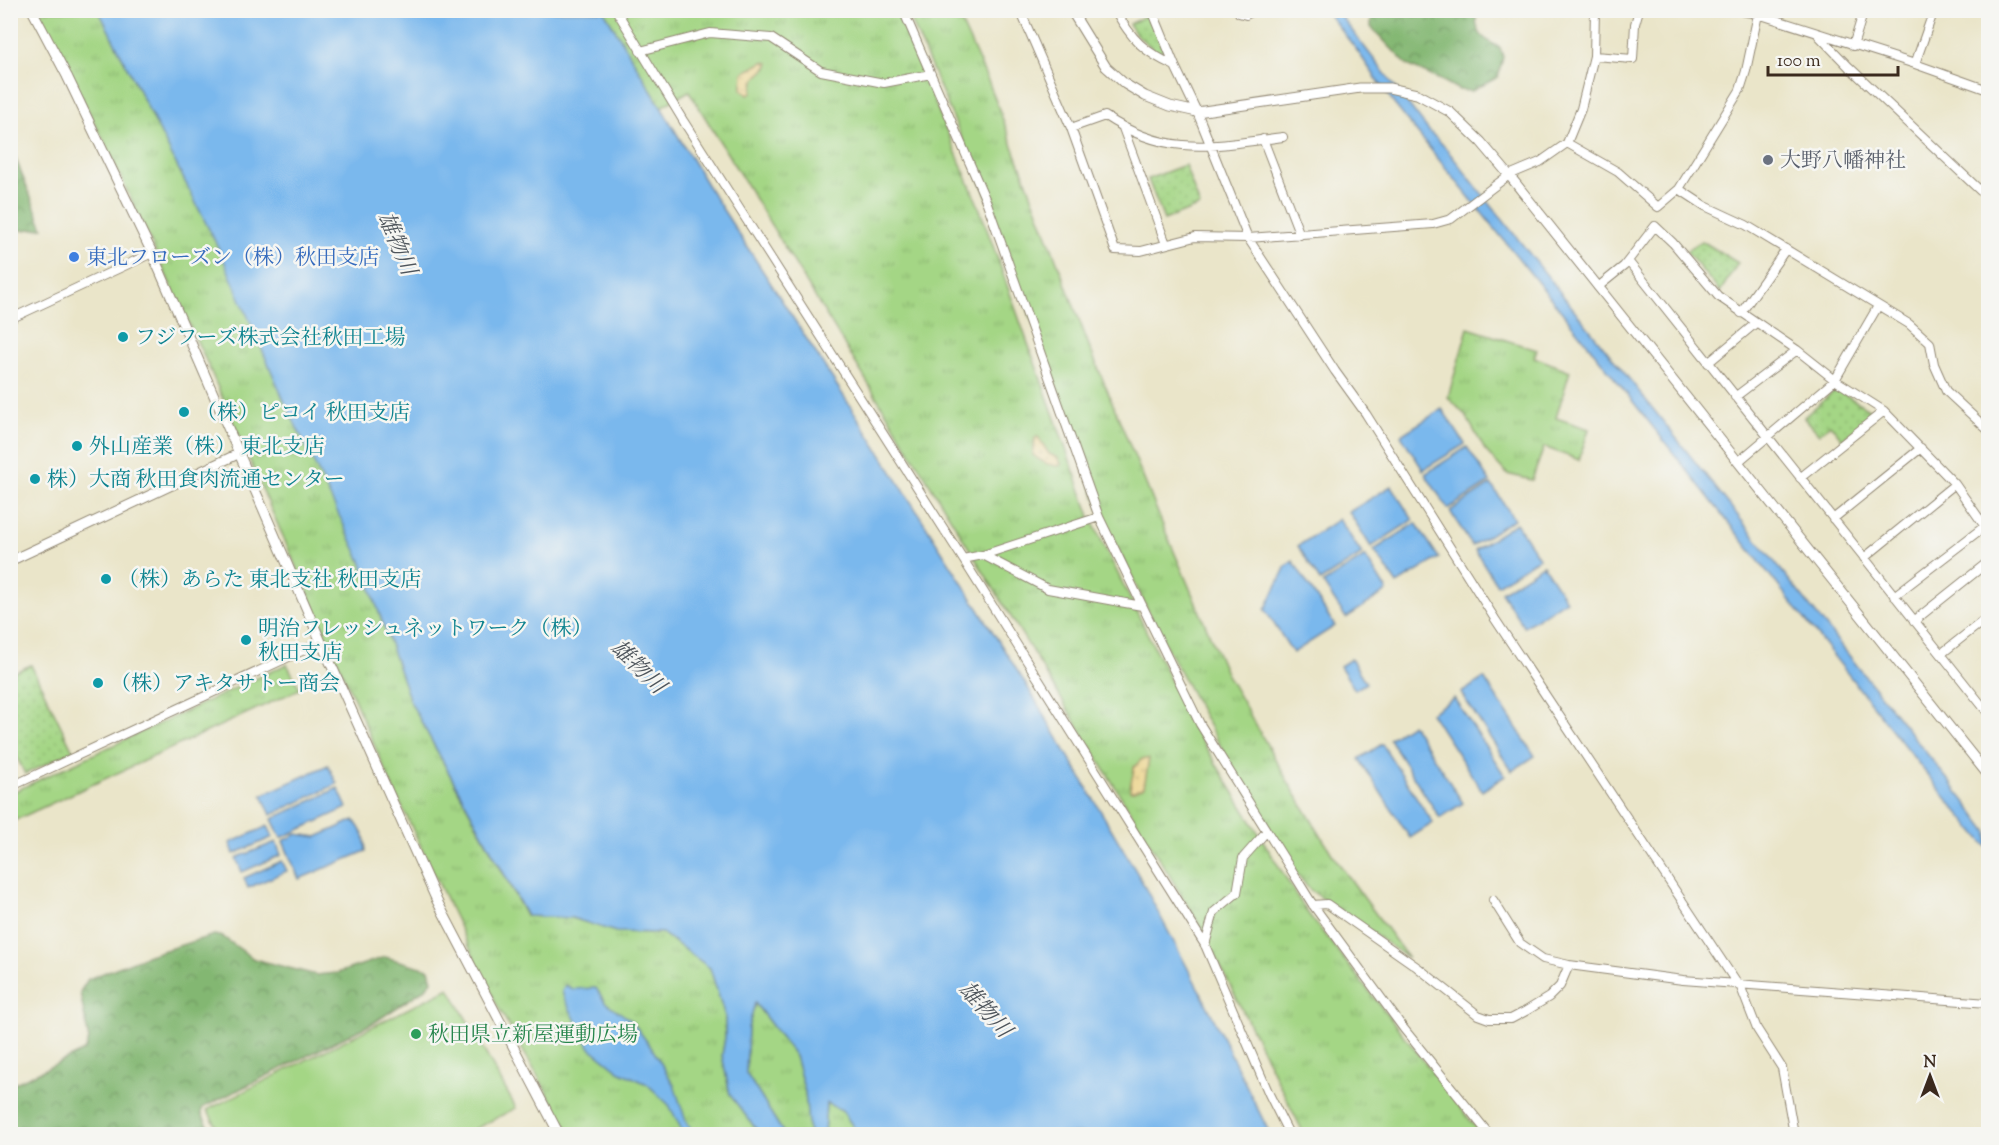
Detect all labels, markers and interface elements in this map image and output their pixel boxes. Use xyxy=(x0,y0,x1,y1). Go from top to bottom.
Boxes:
scale bar xyxy=(1768,39,1898,77)
text: 100 m xyxy=(1777,49,1821,75)
place label: 大野八幡神社 xyxy=(1780,147,1906,177)
marker: 大野八幡神社 xyxy=(1761,153,1775,167)
water label: 雄物川 xyxy=(368,208,424,283)
place label: 東北フローズン（株）秋田支店 xyxy=(86,244,379,274)
marker: 東北フローズン（株）秋田支店 xyxy=(67,250,81,264)
place label: フジフーズ株式会社秋田工場 xyxy=(135,324,405,354)
marker: フジフーズ株式会社秋田工場 xyxy=(116,330,130,344)
place label: （株）ピコイ 秋田支店 xyxy=(196,399,410,429)
marker: （株）ピコイ 秋田支店 xyxy=(177,405,191,419)
place label: 外山産業（株） 東北支店 xyxy=(89,433,324,463)
marker: 外山産業（株） 東北支店 xyxy=(70,439,84,453)
place label: 株）大商 秋田食肉流通センター xyxy=(47,466,345,496)
marker: 株）大商 秋田食肉流通センター xyxy=(28,472,42,486)
place label: （株）あらた 東北支社 秋田支店 xyxy=(118,566,421,596)
marker: （株）あらた 東北支社 秋田支店 xyxy=(99,572,113,586)
place label: 明治フレッシュネットワーク（株） 秋田支店 xyxy=(258,615,593,669)
marker: 明治フレッシュネットワーク（株） 秋田支店 xyxy=(239,633,253,647)
water label: 雄物川 xyxy=(602,634,673,704)
place label: （株）アキタサトー商会 xyxy=(110,670,340,700)
marker: （株）アキタサトー商会 xyxy=(91,676,105,690)
water label: 雄物川 xyxy=(950,976,1019,1048)
place label: 秋田県立新屋運動広場 xyxy=(428,1021,638,1051)
marker: 秋田県立新屋運動広場 xyxy=(409,1027,423,1041)
north arrow xyxy=(1900,1046,1960,1106)
text: N xyxy=(1924,1052,1937,1075)

